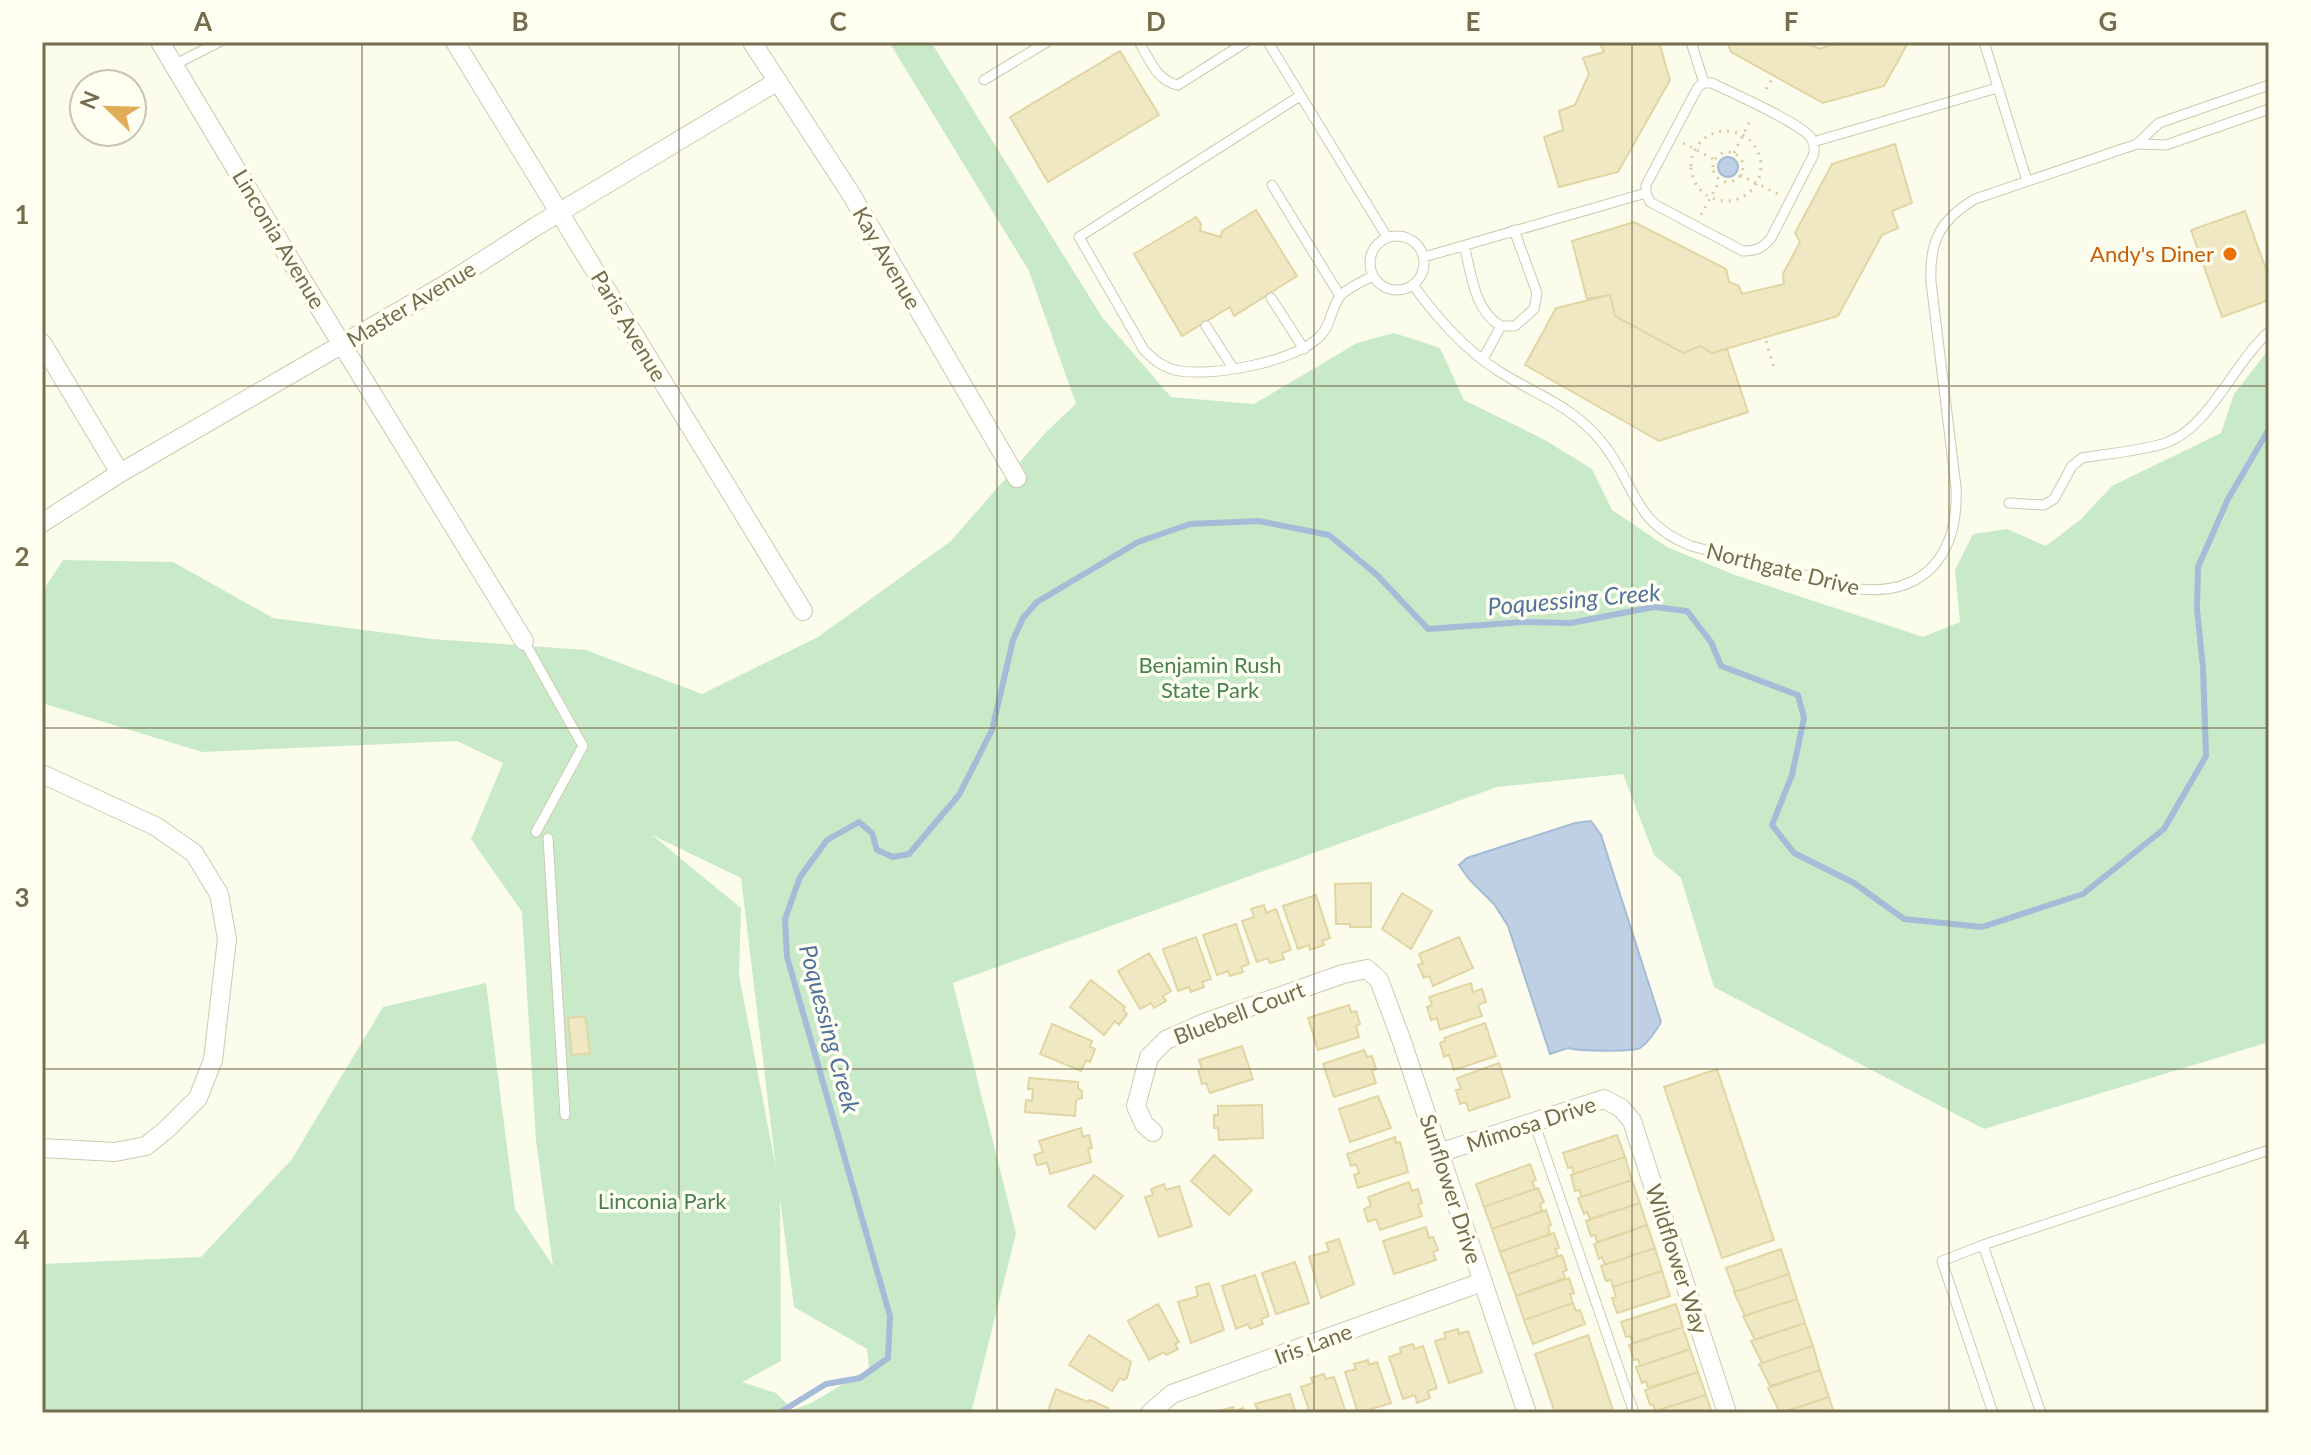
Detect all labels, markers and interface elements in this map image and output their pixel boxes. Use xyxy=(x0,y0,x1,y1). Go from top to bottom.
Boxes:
text: A xyxy=(193,5,213,37)
text: B xyxy=(511,5,529,37)
text: C xyxy=(829,5,847,37)
text: D xyxy=(1146,5,1166,37)
text: E xyxy=(1466,5,1480,37)
text: F xyxy=(1784,5,1798,37)
text: G xyxy=(2099,5,2117,37)
north arrow xyxy=(68,68,148,148)
text: N xyxy=(73,87,105,113)
street label: Linconia Avenue xyxy=(227,164,332,313)
text: 1 xyxy=(14,198,30,230)
street label: Kay Avenue xyxy=(847,202,928,314)
place label: Andy's Diner xyxy=(2090,240,2214,267)
marker: Andy's Diner xyxy=(2221,245,2239,263)
street label: Master Avenue xyxy=(342,255,480,353)
street label: Paris Avenue xyxy=(586,265,673,386)
street label: Northgate Drive xyxy=(1704,536,1862,601)
text: 2 xyxy=(14,540,30,572)
water label: Poquessing Creek xyxy=(1486,576,1662,621)
park label: Benjamin Rush State Park xyxy=(1139,651,1281,703)
text: 3 xyxy=(14,881,30,913)
water label: Poquessing Creek xyxy=(794,941,867,1117)
street label: Bluebell Court xyxy=(1170,975,1308,1050)
street label: Mimosa Drive xyxy=(1463,1090,1599,1157)
street label: Sunflower Drive xyxy=(1415,1111,1488,1267)
street label: Wildflower Way xyxy=(1641,1181,1715,1338)
park label: Linconia Park xyxy=(598,1187,727,1214)
text: 4 xyxy=(14,1223,30,1255)
street label: Iris Lane xyxy=(1270,1317,1355,1370)

